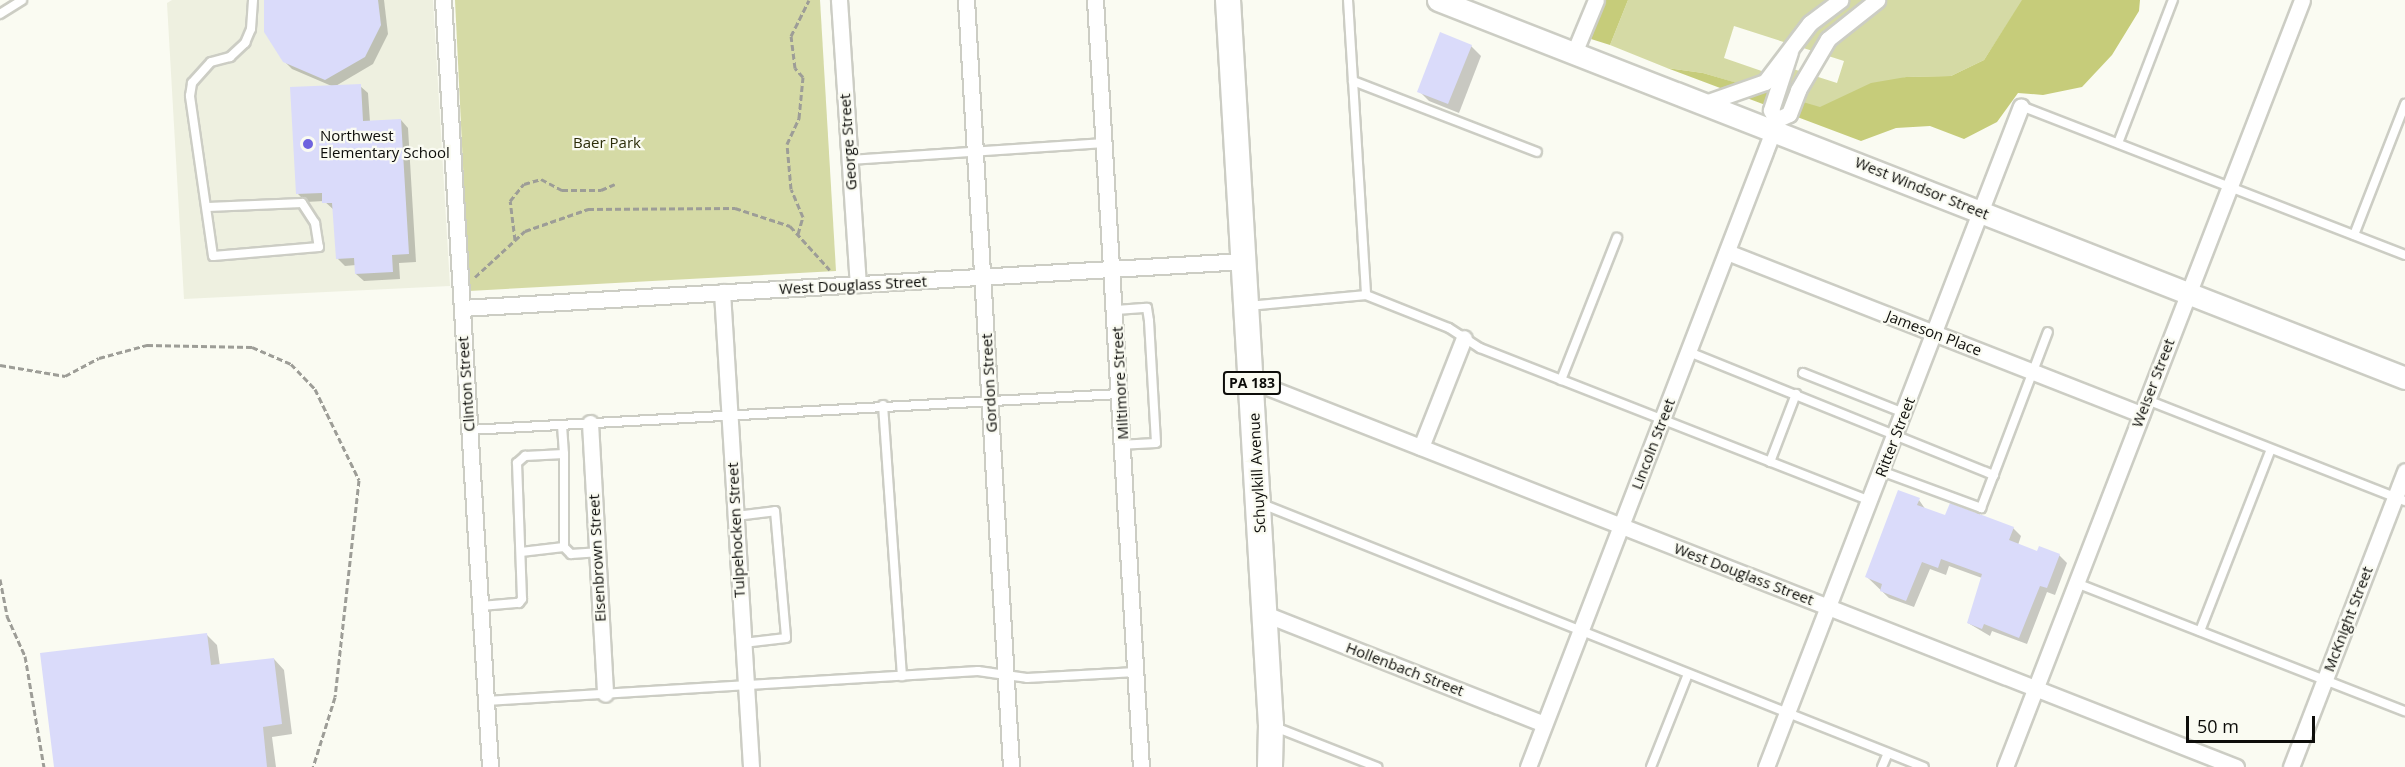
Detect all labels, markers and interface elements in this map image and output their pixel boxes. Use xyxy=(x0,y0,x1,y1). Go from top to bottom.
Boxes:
street label: George Street xyxy=(836,93,860,191)
place label: Northwest Elementary School xyxy=(320,126,450,161)
park label: Baer Park xyxy=(573,134,641,152)
marker: Northwest Elementary School xyxy=(301,137,315,151)
street label: West Windsor Street xyxy=(1852,153,1992,223)
street label: West Douglass Street xyxy=(779,272,927,298)
street label: Jameson Place xyxy=(1884,307,1984,359)
street label: Miltimore Street xyxy=(1108,326,1132,440)
street label: Gordon Street xyxy=(977,333,1001,433)
street label: Clinton Street xyxy=(454,336,478,432)
street label: Weiser Street xyxy=(2128,336,2178,430)
road number: PA 183 xyxy=(1222,372,1282,394)
street label: Ritter Street xyxy=(1872,395,1918,479)
street label: Lincoln Street xyxy=(1627,396,1679,492)
street label: Schuylkill Avenue xyxy=(1245,412,1269,534)
street label: Tulpehocken Street xyxy=(723,462,749,598)
street label: Eisenbrown Street xyxy=(585,494,609,622)
street label: West Douglass Street xyxy=(1672,539,1816,609)
street label: McKnight Street xyxy=(2320,564,2376,674)
street label: Hollenbach Street xyxy=(1343,638,1467,700)
scale bar xyxy=(2189,704,2318,742)
text: 50 m xyxy=(2197,714,2239,738)

